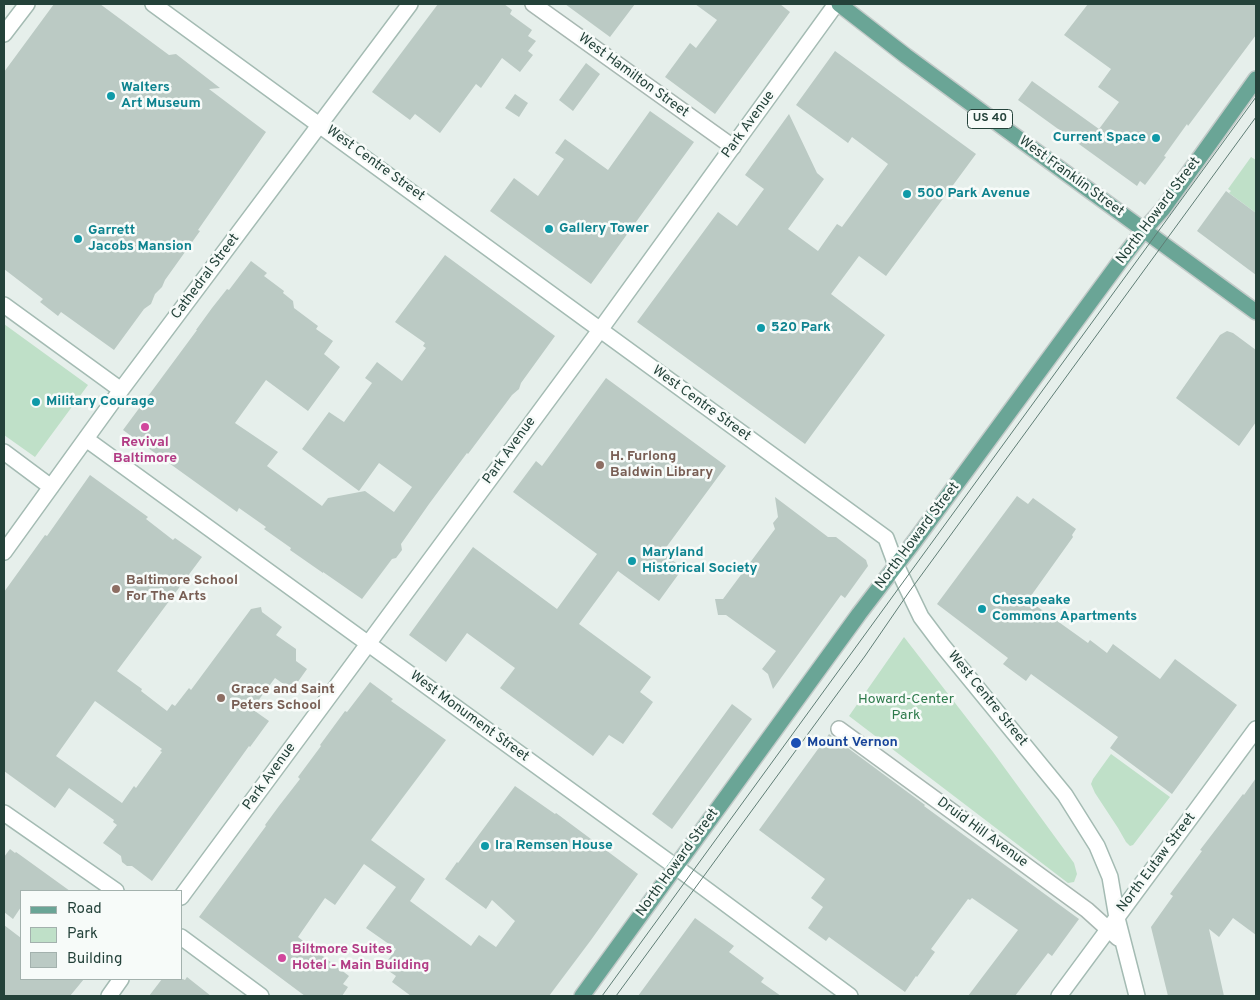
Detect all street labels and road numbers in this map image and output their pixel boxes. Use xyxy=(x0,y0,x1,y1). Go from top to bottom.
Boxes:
street label: West Hamilton Street xyxy=(574,30,692,122)
street label: Park Avenue xyxy=(719,88,779,162)
road number: US 40 xyxy=(968,110,1012,128)
street label: West Centre Street xyxy=(323,123,427,205)
street label: West Franklin Street xyxy=(1015,133,1127,221)
street label: North Howard Street xyxy=(1113,154,1205,268)
street label: Cathedral Street xyxy=(168,231,244,323)
street label: West Centre Street xyxy=(649,363,753,445)
street label: Park Avenue xyxy=(480,414,540,488)
street label: North Howard Street xyxy=(872,479,964,593)
street label: West Centre Street xyxy=(943,648,1031,750)
street label: West Monument Street xyxy=(406,668,532,766)
street label: Park Avenue xyxy=(240,740,300,814)
street label: Druid Hill Avenue xyxy=(933,794,1031,872)
street label: North Howard Street xyxy=(633,806,723,920)
street label: North Eutaw Street xyxy=(1114,810,1200,916)

